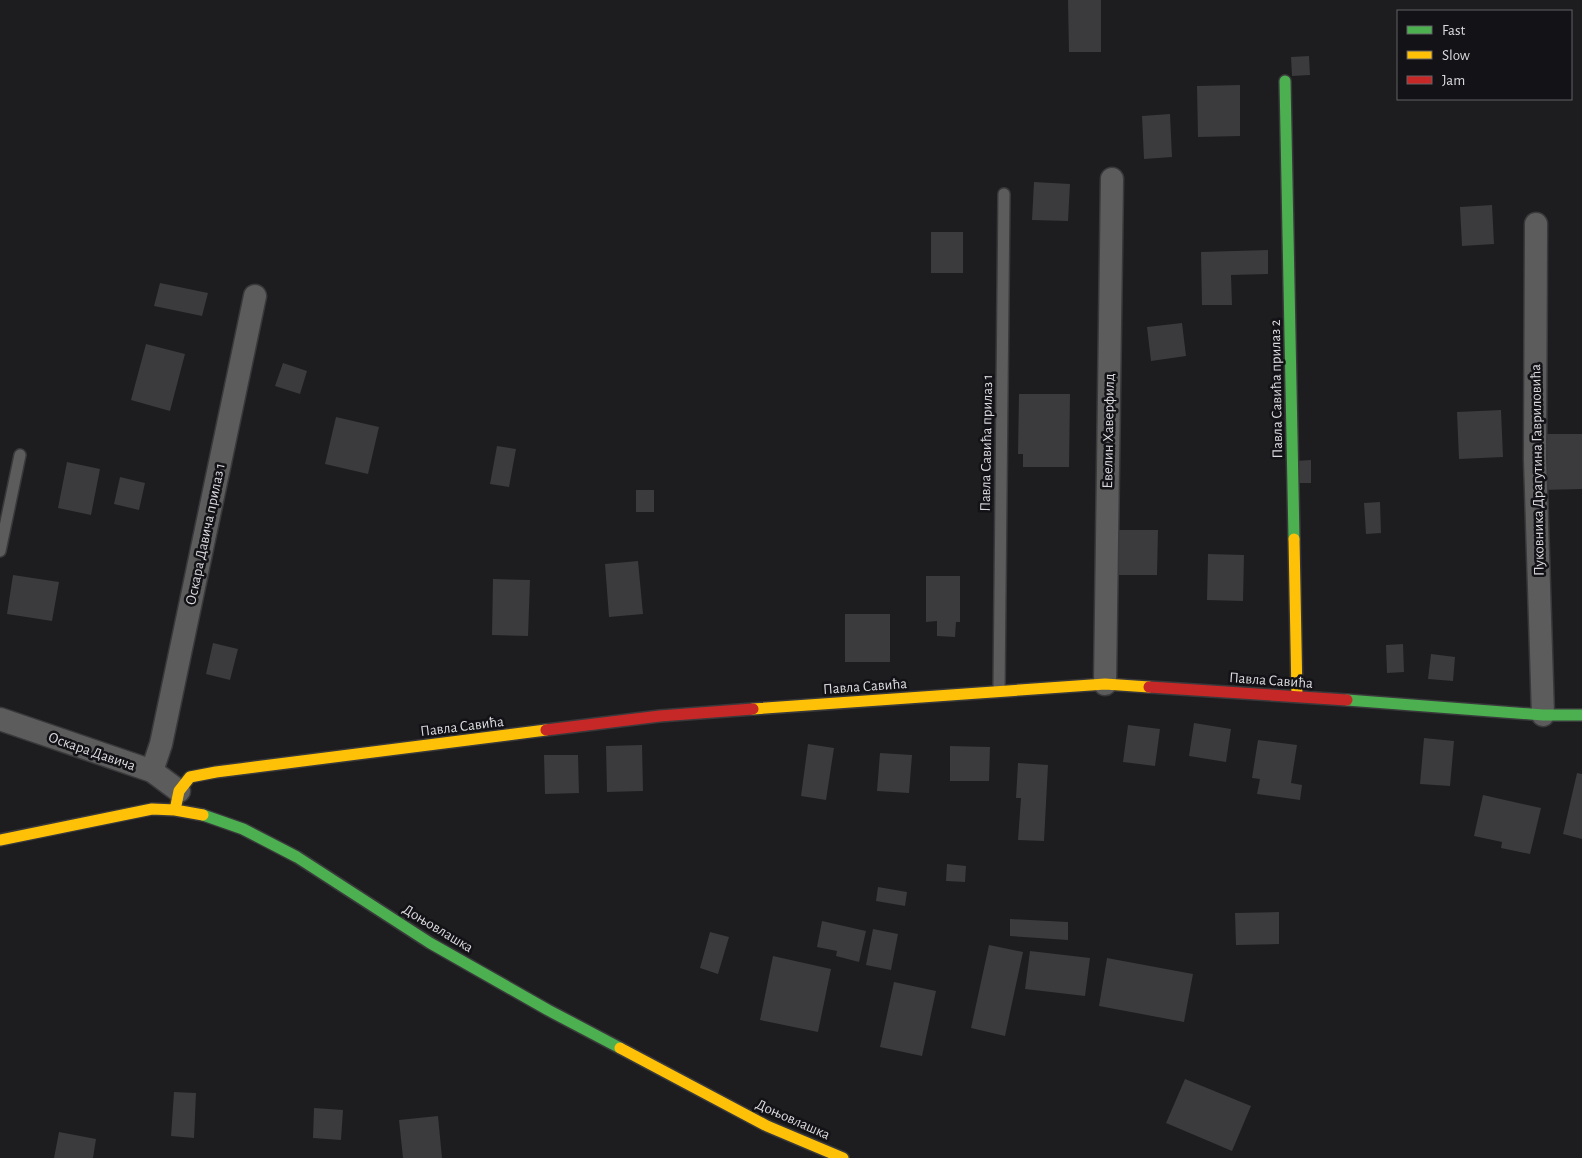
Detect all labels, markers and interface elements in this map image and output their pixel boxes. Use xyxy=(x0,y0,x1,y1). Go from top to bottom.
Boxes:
legend xyxy=(1397,10,1572,100)
text: Fast xyxy=(1442,23,1466,38)
text: Slow xyxy=(1442,48,1470,63)
text: Jam xyxy=(1442,73,1465,88)
street label: Павла Савића прилаз 2 xyxy=(1268,319,1285,459)
street label: Пуковника Драгутина Гавриловића xyxy=(1528,364,1547,576)
street label: Евелин Хаверфилд xyxy=(1100,373,1117,489)
street label: Павла Савића прилаз 1 xyxy=(978,374,995,512)
street label: Оскара Давича прилаз 1 xyxy=(183,462,228,606)
street label: Павла Савића xyxy=(1228,670,1314,691)
street label: Павла Савића xyxy=(823,676,908,697)
street label: Павла Савића xyxy=(419,714,505,739)
street label: Оскара Давича xyxy=(46,729,138,773)
street label: Доњовлашка xyxy=(400,902,476,955)
street label: Доњовлашка xyxy=(754,1096,832,1142)

